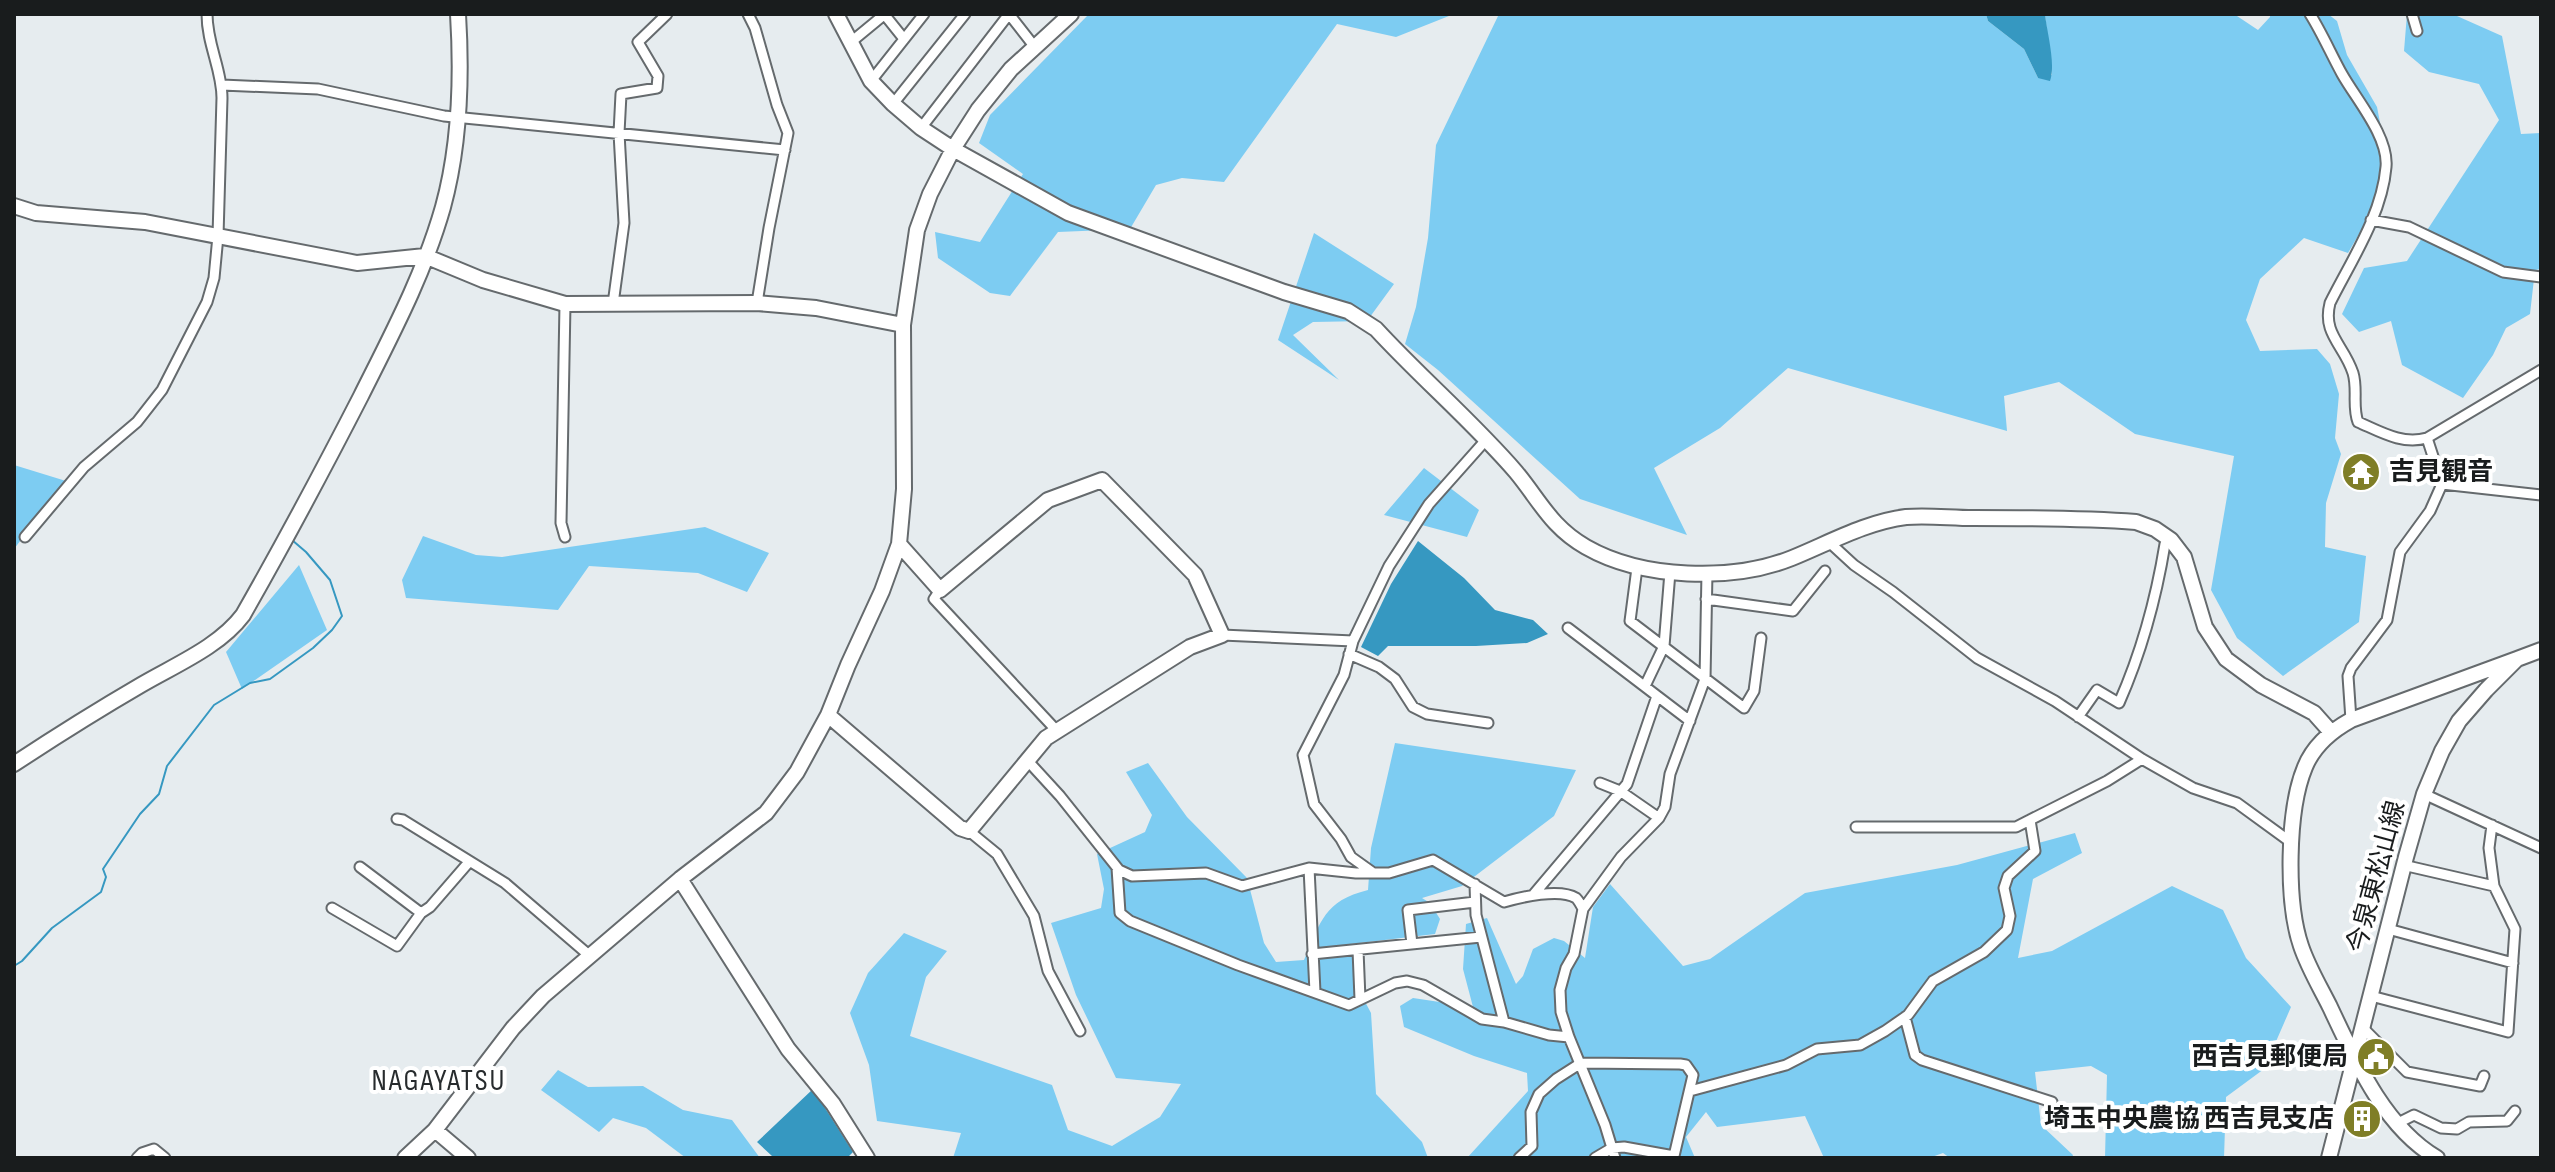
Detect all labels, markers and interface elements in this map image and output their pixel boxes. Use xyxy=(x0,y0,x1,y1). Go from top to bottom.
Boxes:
temple icon: 吉見観音 xyxy=(2340,451,2382,493)
place label: 吉見観音 xyxy=(2389,457,2493,488)
street label: 今泉東松山線 xyxy=(2342,798,2412,956)
public building icon: 西吉見郵便局 xyxy=(2355,1036,2397,1078)
place label: 西吉見郵便局 xyxy=(2192,1042,2348,1073)
district label: NAGAYATSU xyxy=(372,1063,506,1099)
building icon: 埼玉中央農協 西吉見支店 xyxy=(2341,1098,2383,1140)
place label: 埼玉中央農協 西吉見支店 xyxy=(2044,1104,2334,1135)

